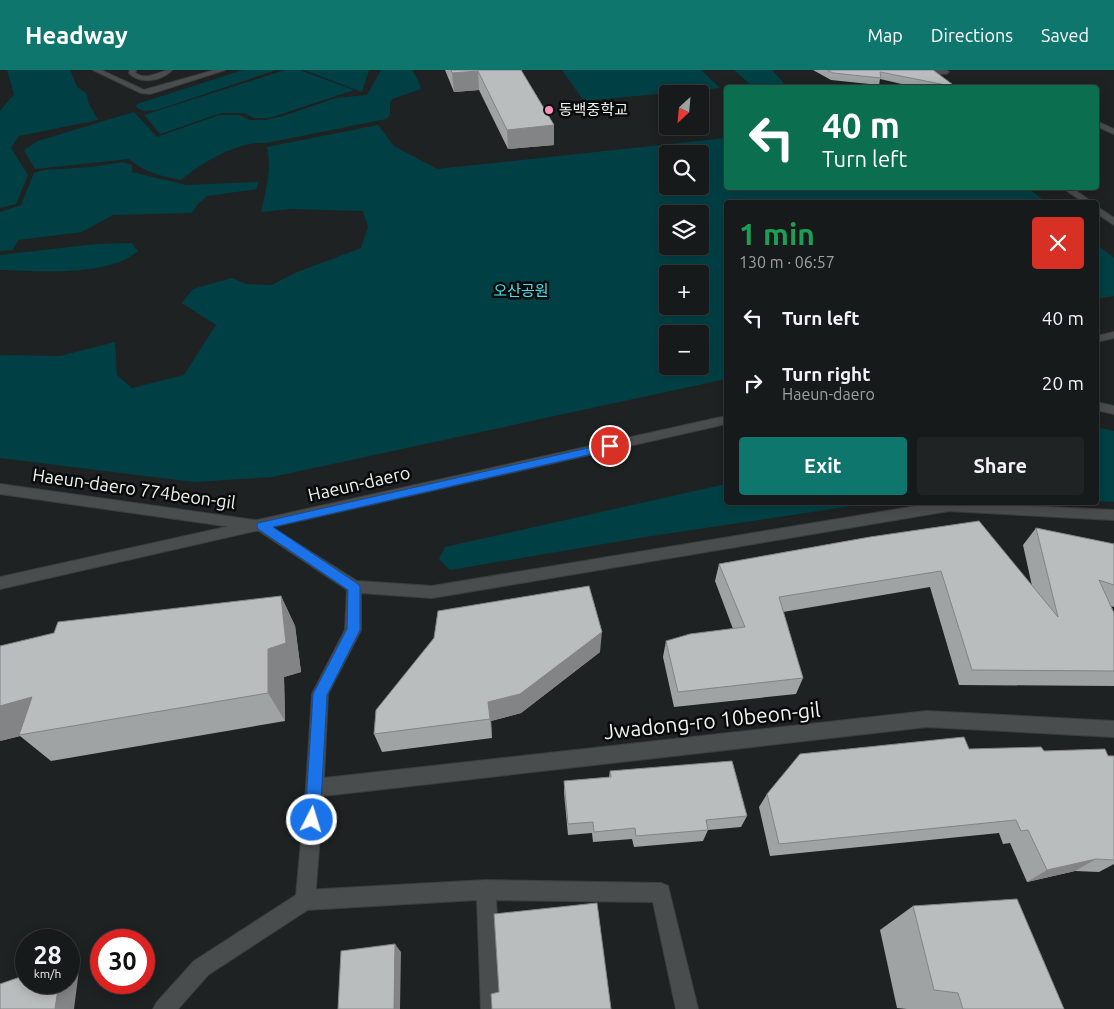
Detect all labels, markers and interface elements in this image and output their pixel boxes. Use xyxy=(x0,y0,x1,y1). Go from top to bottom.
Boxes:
text: Headway xyxy=(25,22,128,49)
text: Map xyxy=(867,25,903,45)
text: Directions xyxy=(931,25,1013,45)
text: Saved xyxy=(1041,25,1089,45)
north arrow xyxy=(659,85,709,135)
map controls xyxy=(659,85,709,375)
place label: 동백중학교 xyxy=(559,101,628,118)
marker: 동백중학교 xyxy=(543,104,555,116)
icon: left xyxy=(739,105,804,170)
text: 40 m xyxy=(822,105,900,145)
button: search xyxy=(659,145,709,195)
text: Turn left xyxy=(822,146,907,171)
button: layers xyxy=(659,205,709,255)
text: 1 min xyxy=(739,217,815,251)
button: close xyxy=(1032,217,1084,269)
text: 130 m · 06:57 xyxy=(739,253,835,271)
button: + xyxy=(659,265,709,315)
park label: 오산공원 xyxy=(493,282,549,299)
icon: left xyxy=(739,304,767,332)
text: Turn left xyxy=(782,307,860,329)
text: 40 m xyxy=(1042,307,1084,329)
button: − xyxy=(659,325,709,375)
text: Turn right xyxy=(782,363,870,385)
icon: right xyxy=(739,369,767,397)
text: 20 m xyxy=(1042,372,1084,394)
text: Haeun-daero xyxy=(782,385,875,403)
pin xyxy=(589,425,631,467)
icon: arrive xyxy=(596,432,624,460)
button: Exit xyxy=(739,437,907,495)
button: Share xyxy=(917,437,1084,495)
street label: Haeun-daero xyxy=(306,462,412,505)
street label: Haeun-daero 774beon-gil xyxy=(31,464,237,512)
street label: Jwadong-ro 10beon-gil xyxy=(602,697,821,743)
position arrow xyxy=(285,793,337,845)
speed limit sign: 30 xyxy=(90,929,155,994)
text: 28 xyxy=(33,941,62,969)
text: km/h xyxy=(34,967,61,980)

